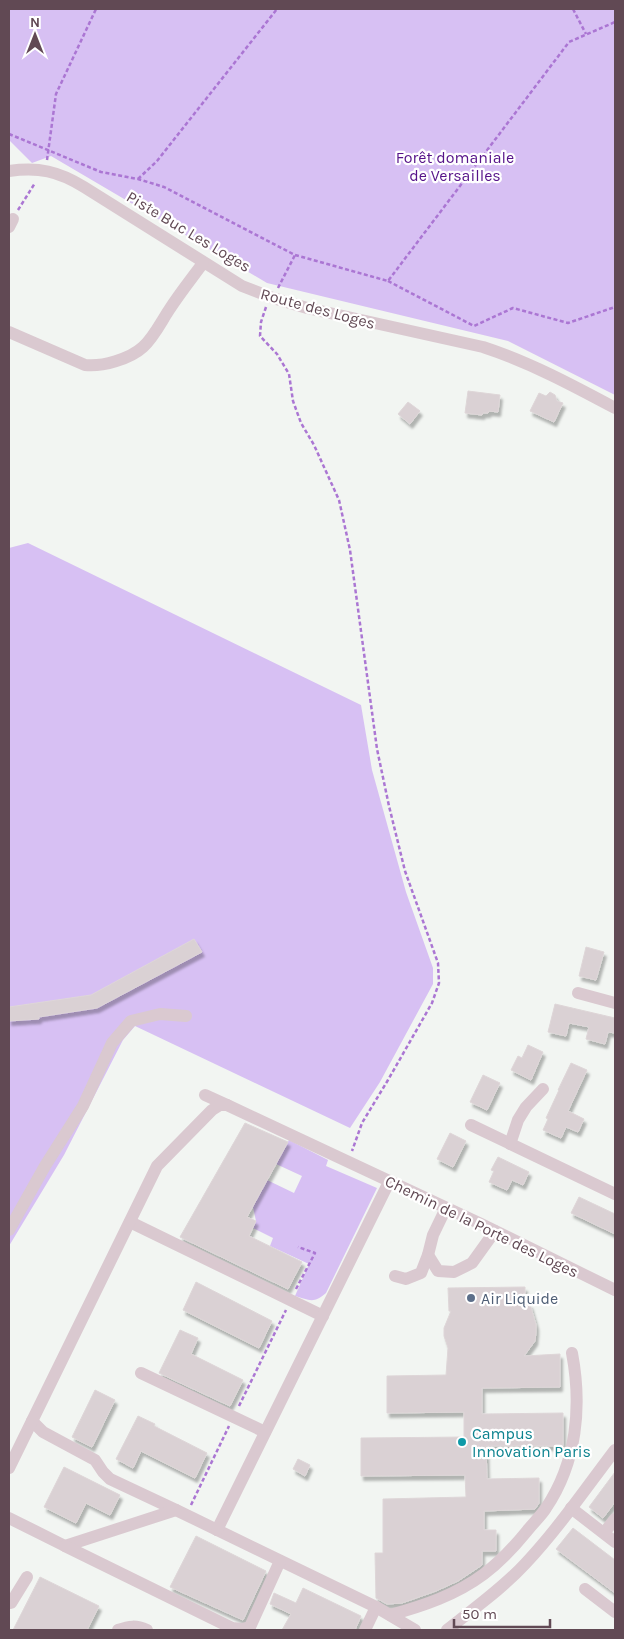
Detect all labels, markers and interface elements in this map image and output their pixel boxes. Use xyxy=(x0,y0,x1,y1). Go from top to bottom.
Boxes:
north arrow xyxy=(10,10,60,60)
text: N xyxy=(30,14,40,31)
park label: Forêt domaniale de Versailles xyxy=(396,148,514,185)
street label: Piste Buc Les Loges xyxy=(123,187,254,276)
street label: Route des Loges xyxy=(258,284,377,333)
street label: Chemin de la Porte des Loges xyxy=(382,1171,582,1282)
place label: Air Liquide xyxy=(481,1289,558,1308)
marker: Air Liquide xyxy=(465,1292,477,1304)
place label: Campus Innovation Paris xyxy=(472,1424,591,1461)
marker: Campus Innovation Paris xyxy=(456,1436,468,1448)
scale bar xyxy=(454,1596,550,1628)
text: 50 m xyxy=(462,1605,497,1623)

